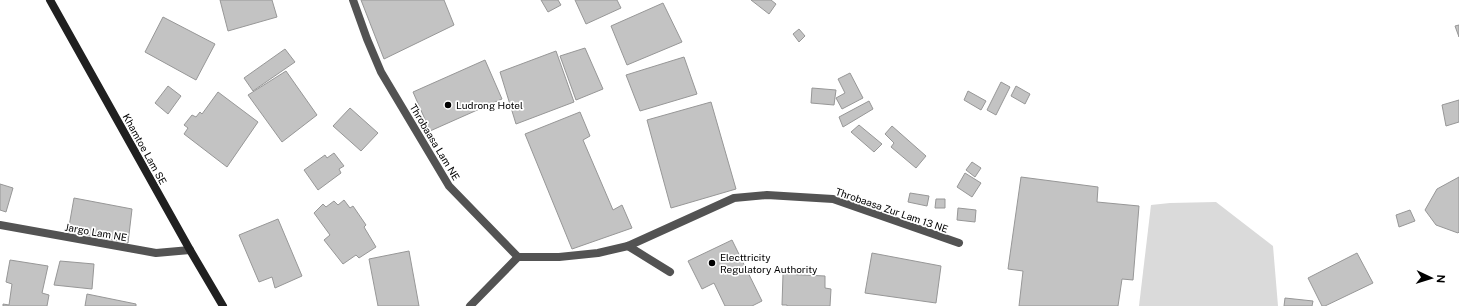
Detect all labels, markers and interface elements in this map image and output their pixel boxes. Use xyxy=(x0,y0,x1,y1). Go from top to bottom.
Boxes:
place label: Ludrong Hotel xyxy=(456,99,523,111)
marker: Ludrong Hotel xyxy=(443,100,453,110)
street label: Throbaasa Lam NE xyxy=(407,102,463,182)
street label: Khamtoe Lam SE xyxy=(121,112,169,186)
street label: Throbaasa Zur Lam 13 NE xyxy=(834,185,950,235)
street label: Jargo Lam NE xyxy=(64,221,128,243)
place label: Electtricity Regulatory Authority xyxy=(720,251,818,275)
marker: Electtricity Regulatory Authority xyxy=(707,258,717,268)
north arrow xyxy=(1411,258,1451,298)
text: N xyxy=(1435,274,1447,283)

